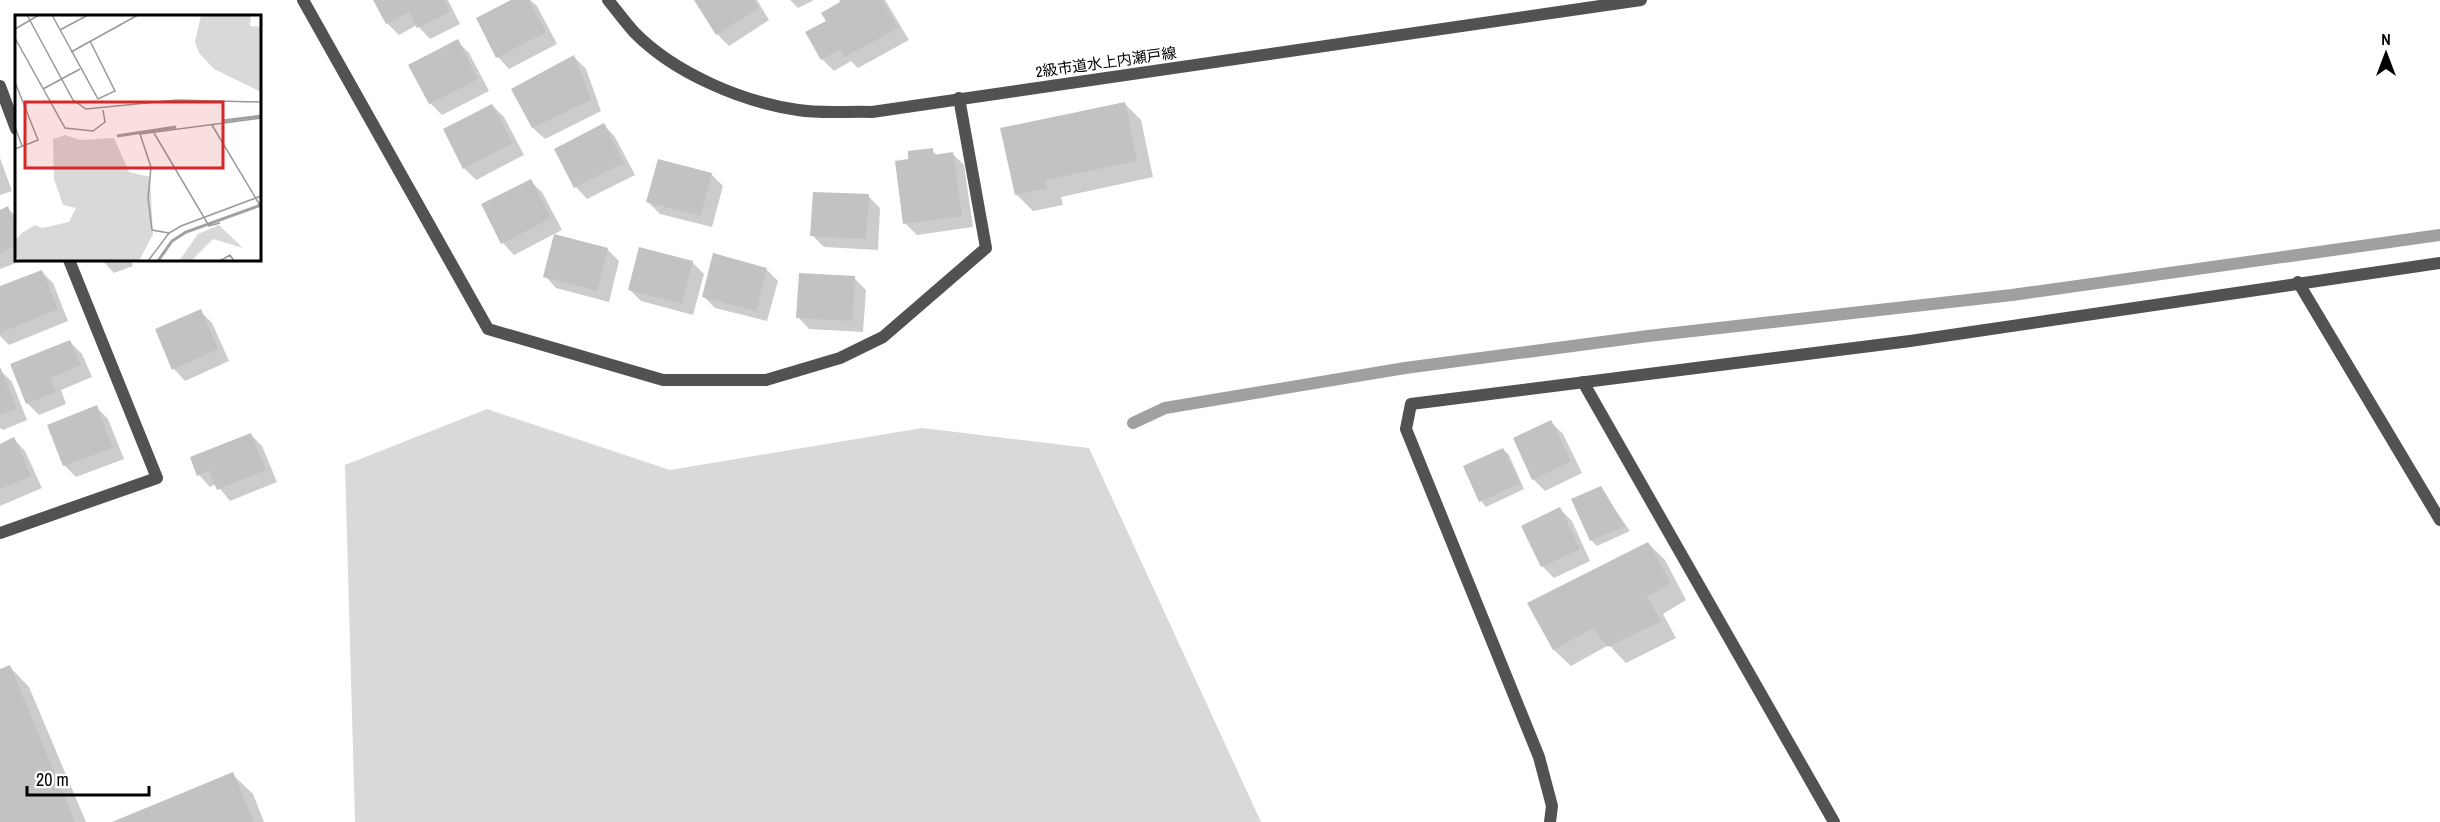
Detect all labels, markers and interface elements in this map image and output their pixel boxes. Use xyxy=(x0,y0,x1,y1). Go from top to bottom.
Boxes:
inset map xyxy=(15,15,261,261)
north arrow xyxy=(2356,24,2416,84)
text: N xyxy=(2381,28,2391,50)
street label: 2級市道水上内瀬戸線 xyxy=(1034,42,1178,82)
scale bar xyxy=(27,759,148,797)
text: 20 m xyxy=(36,767,69,792)

